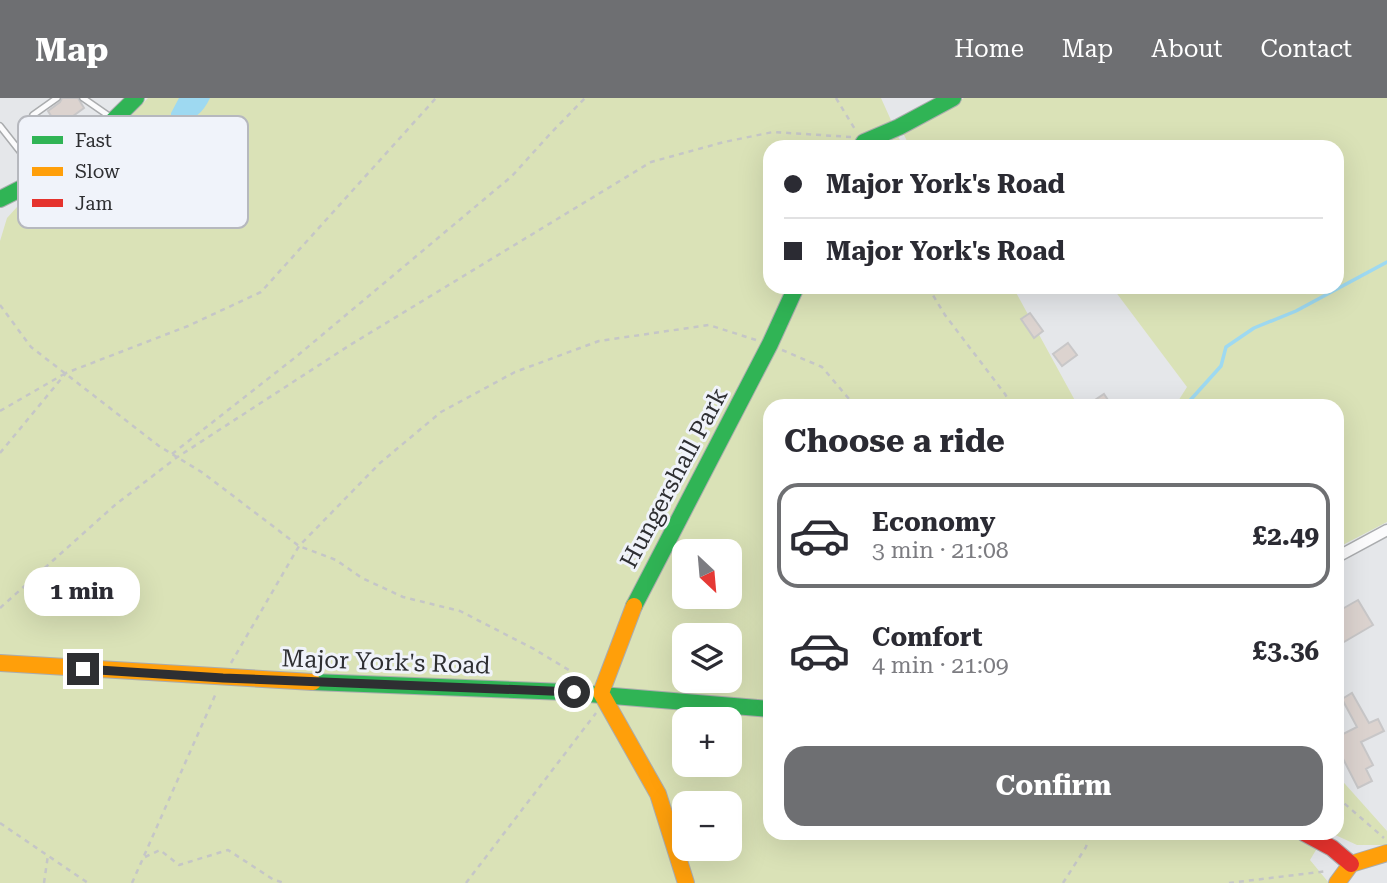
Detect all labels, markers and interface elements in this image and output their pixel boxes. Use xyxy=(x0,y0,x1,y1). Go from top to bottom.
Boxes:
text: Map xyxy=(35,30,109,69)
text: Home xyxy=(954,35,1024,63)
text: Map xyxy=(1062,35,1113,63)
text: About xyxy=(1151,35,1222,63)
text: Contact xyxy=(1260,35,1352,63)
legend xyxy=(18,116,248,228)
text: Fast xyxy=(75,129,112,152)
text: Slow xyxy=(75,160,120,183)
text: Major York's Road xyxy=(826,169,1065,199)
text: Jam xyxy=(75,192,113,215)
text: Major York's Road xyxy=(826,236,1065,266)
street label: Hungershall Park xyxy=(615,383,733,573)
text: Choose a ride xyxy=(784,422,1005,460)
icon: car xyxy=(788,504,851,567)
text: Economy xyxy=(872,507,995,537)
text: £2.49 xyxy=(1253,521,1319,551)
text: 3 min · 21:08 xyxy=(872,537,1009,564)
north arrow xyxy=(672,539,742,609)
map controls xyxy=(672,539,742,861)
callout: 1 min xyxy=(25,568,141,616)
text: 1 min xyxy=(50,578,114,605)
icon: car xyxy=(788,619,851,682)
text: Comfort xyxy=(872,622,982,652)
button: layers xyxy=(672,623,742,693)
text: £3.36 xyxy=(1253,636,1319,666)
street label: Major York's Road xyxy=(281,644,491,680)
text: 4 min · 21:09 xyxy=(872,652,1009,679)
route end xyxy=(67,653,99,685)
route start xyxy=(558,676,590,708)
button: + xyxy=(672,707,742,777)
button: Confirm xyxy=(784,746,1323,826)
button: − xyxy=(672,791,742,861)

